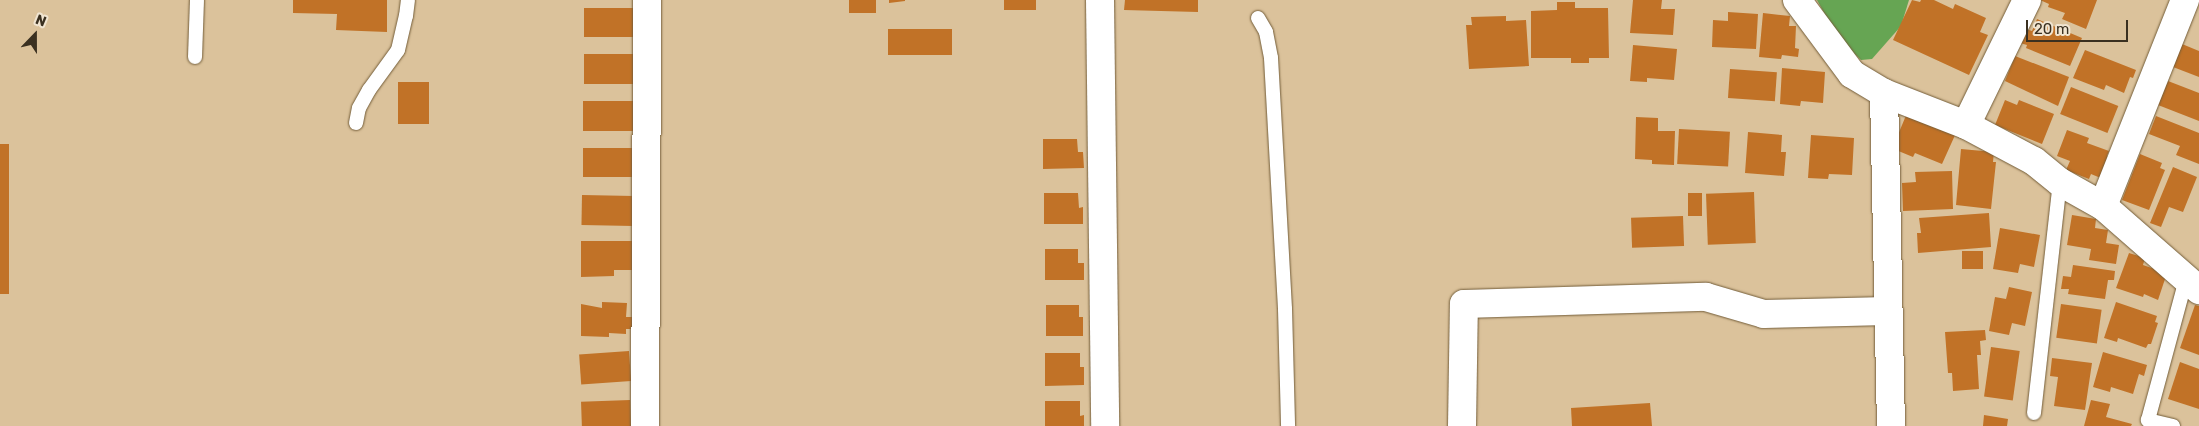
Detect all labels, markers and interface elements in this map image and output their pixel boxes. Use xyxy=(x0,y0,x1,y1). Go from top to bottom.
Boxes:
north arrow xyxy=(10,10,60,60)
scale bar xyxy=(2029,10,2132,42)
text: N xyxy=(33,11,49,30)
text: 20 m xyxy=(2034,20,2069,38)

